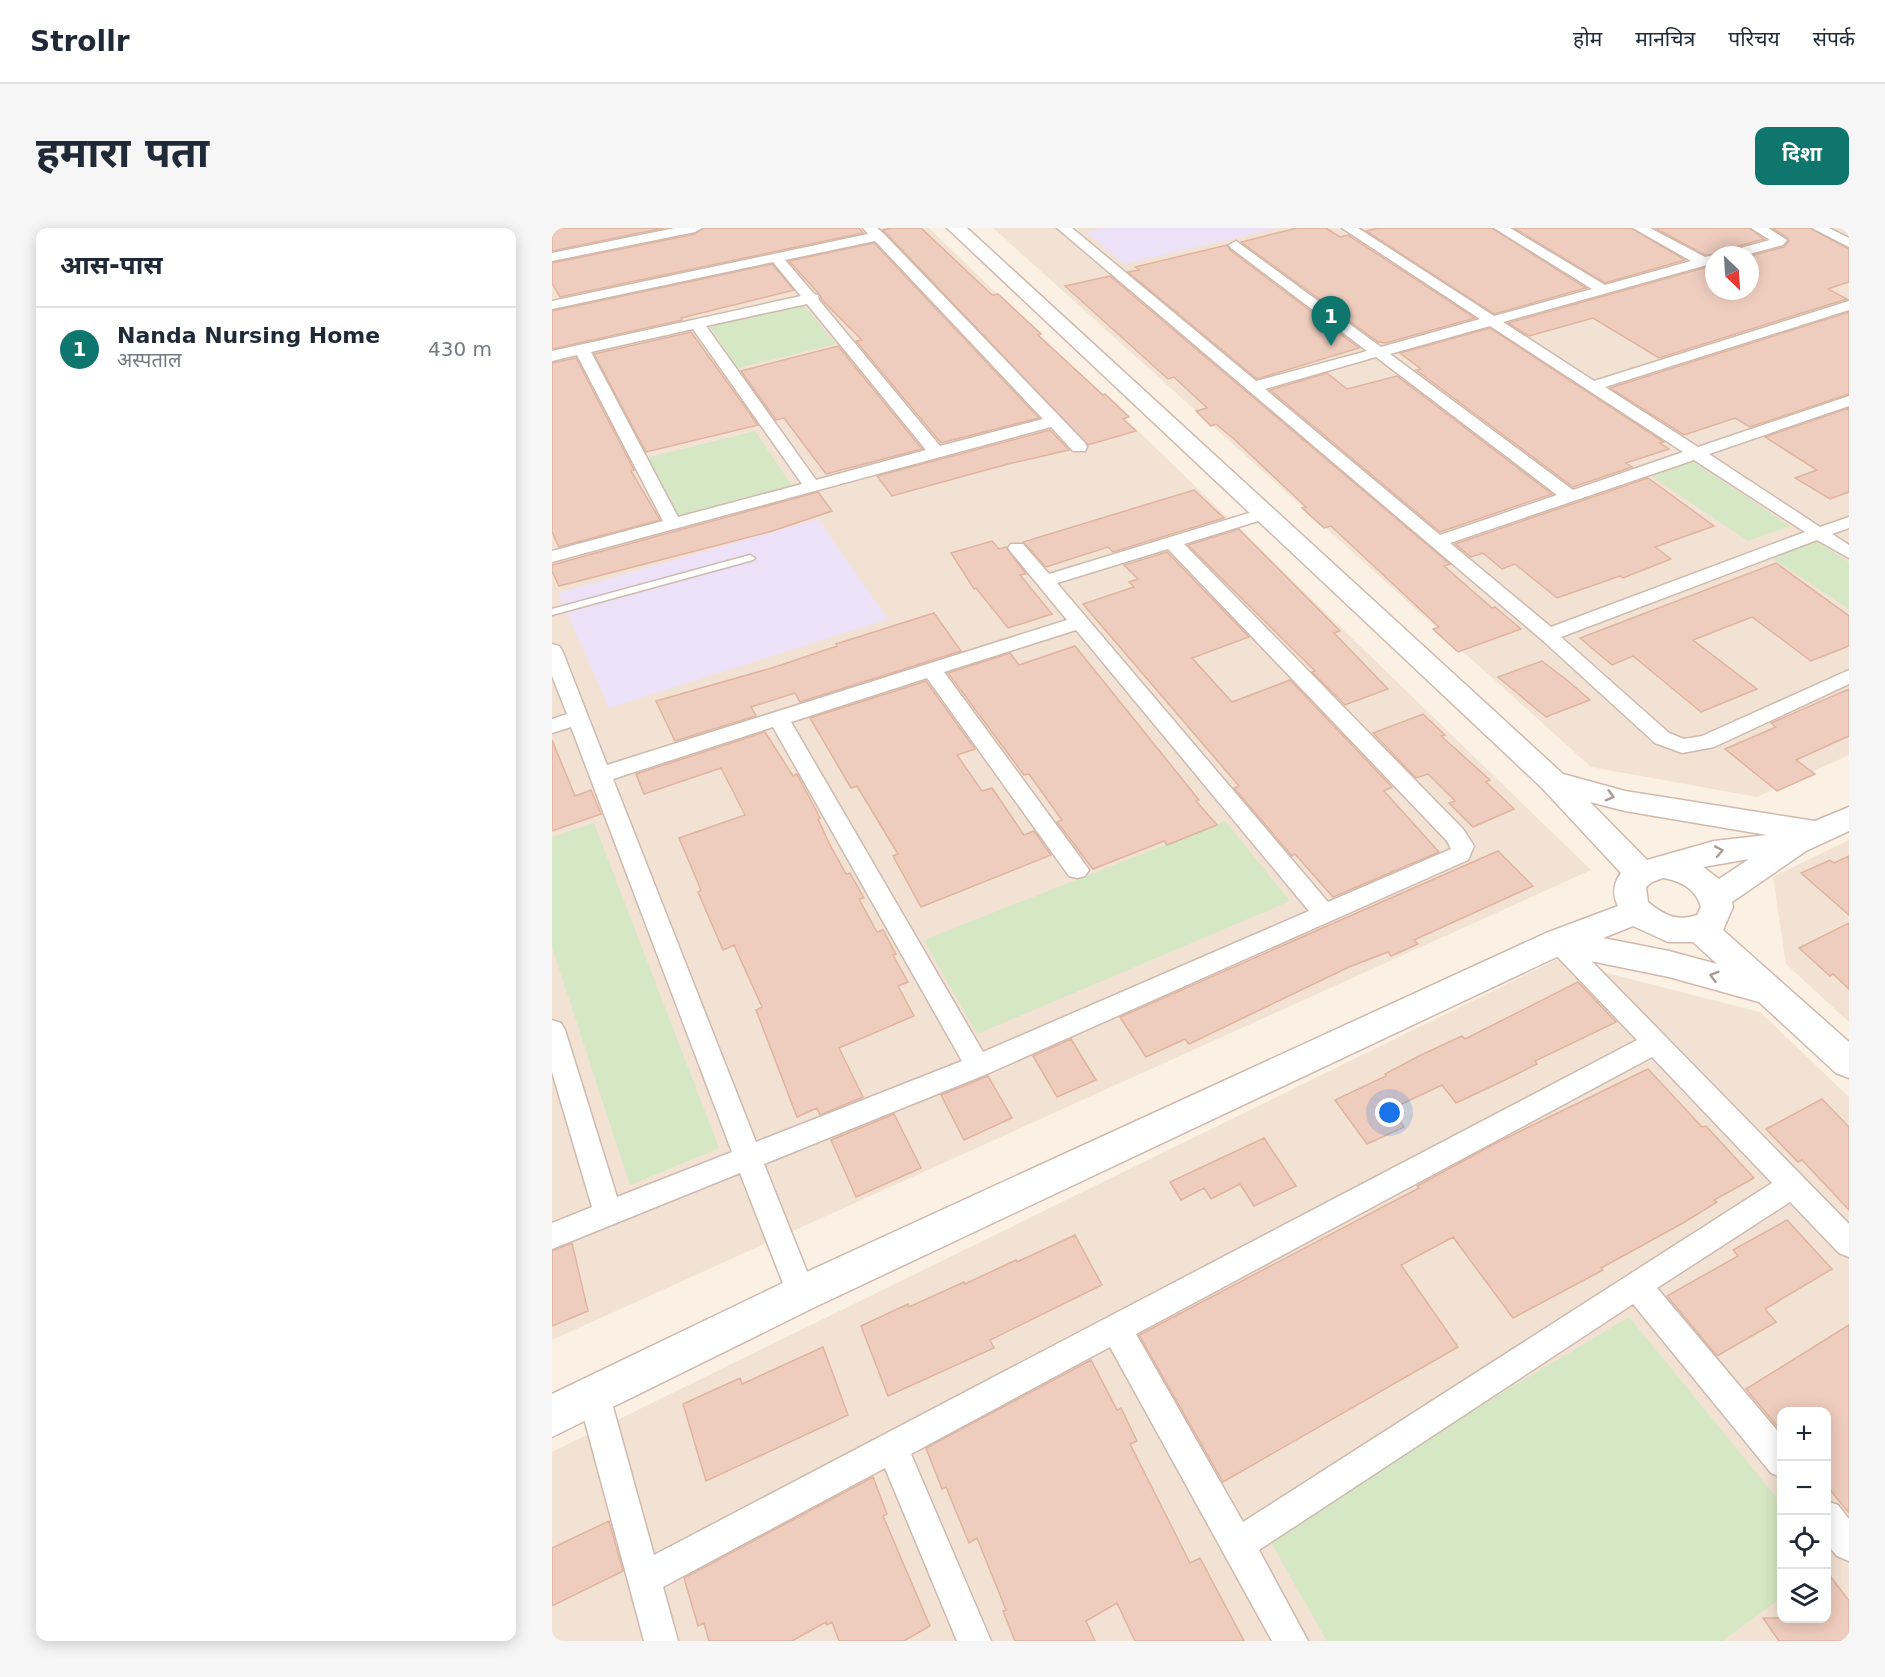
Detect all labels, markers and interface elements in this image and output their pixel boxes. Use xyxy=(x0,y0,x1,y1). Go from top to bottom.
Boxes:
text: Strollr xyxy=(30,25,130,58)
text: होम xyxy=(1573,27,1602,51)
text: मानचित्र xyxy=(1635,27,1695,51)
text: परिचय xyxy=(1728,27,1780,51)
text: संपर्क xyxy=(1813,27,1855,51)
button: दिशा xyxy=(1755,127,1849,185)
text: हमारा पता xyxy=(36,128,209,177)
north arrow xyxy=(1705,246,1759,300)
text: आस-पास xyxy=(60,250,163,280)
pin: 1 xyxy=(1312,296,1350,346)
text: Nanda Nursing Home xyxy=(117,323,380,348)
text: 1 xyxy=(73,337,86,361)
text: 430 m xyxy=(428,337,492,361)
text: अस्पताल xyxy=(117,348,182,372)
one-way arrow xyxy=(1605,789,1615,802)
one-way arrow xyxy=(1714,845,1724,858)
one-way arrow xyxy=(1709,971,1720,983)
your location xyxy=(1375,1098,1404,1127)
map controls xyxy=(1777,1407,1831,1623)
button: + xyxy=(1777,1407,1831,1461)
button: − xyxy=(1777,1461,1831,1515)
button: locate xyxy=(1777,1515,1831,1569)
button: layers xyxy=(1777,1569,1831,1623)

